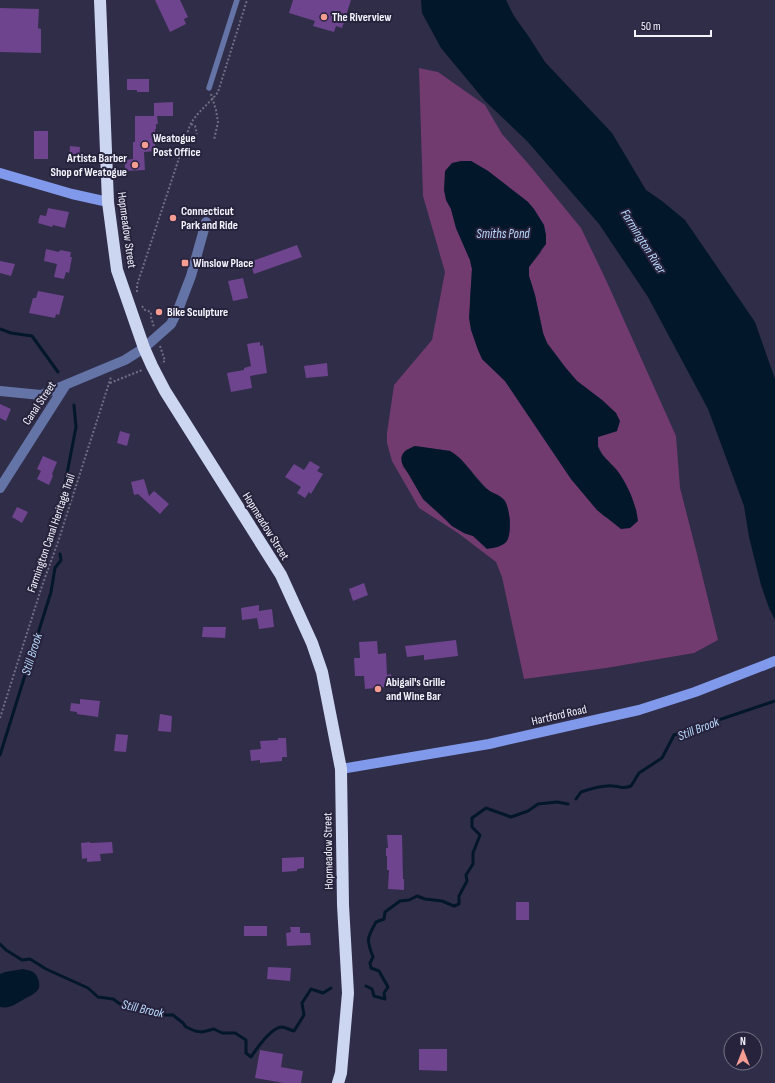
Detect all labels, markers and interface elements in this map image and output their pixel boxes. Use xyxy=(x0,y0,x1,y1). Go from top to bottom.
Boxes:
place label: The Riverview xyxy=(332,10,392,25)
marker: The Riverview xyxy=(319,12,329,22)
scale bar xyxy=(635,12,711,38)
text: 50 m xyxy=(641,19,661,34)
place label: Weatogue Post Office xyxy=(153,131,201,160)
marker: Weatogue Post Office xyxy=(140,140,150,150)
place label: Artista Barber Shop of Weatogue xyxy=(50,151,127,180)
marker: Artista Barber Shop of Weatogue xyxy=(130,160,140,170)
street label: Hopmeadow Street xyxy=(114,191,139,270)
place label: Connecticut Park and Ride xyxy=(181,204,238,233)
water label: Farmington River xyxy=(617,206,670,278)
marker: Connecticut Park and Ride xyxy=(168,213,178,223)
water label: Smiths Pond xyxy=(476,226,530,242)
place label: Winslow Place xyxy=(193,256,253,271)
marker: Winslow Place xyxy=(180,258,190,268)
place label: Bike Sculpture xyxy=(167,305,228,320)
marker: Bike Sculpture xyxy=(154,307,164,317)
street label: Canal Street xyxy=(19,378,60,428)
street label: Farmington Canal Heritage Trail xyxy=(24,472,79,594)
street label: Hopmeadow Street xyxy=(239,490,293,563)
water label: Still Brook xyxy=(18,630,46,677)
place label: Abigail's Grille and Wine Bar xyxy=(385,675,445,704)
marker: Abigail's Grille and Wine Bar xyxy=(373,684,383,694)
street label: Hartford Road xyxy=(530,702,588,729)
water label: Still Brook xyxy=(675,713,722,744)
street label: Hopmeadow Street xyxy=(320,812,337,890)
water label: Still Brook xyxy=(120,996,167,1022)
north arrow xyxy=(723,1031,763,1071)
text: N xyxy=(740,1035,746,1048)

